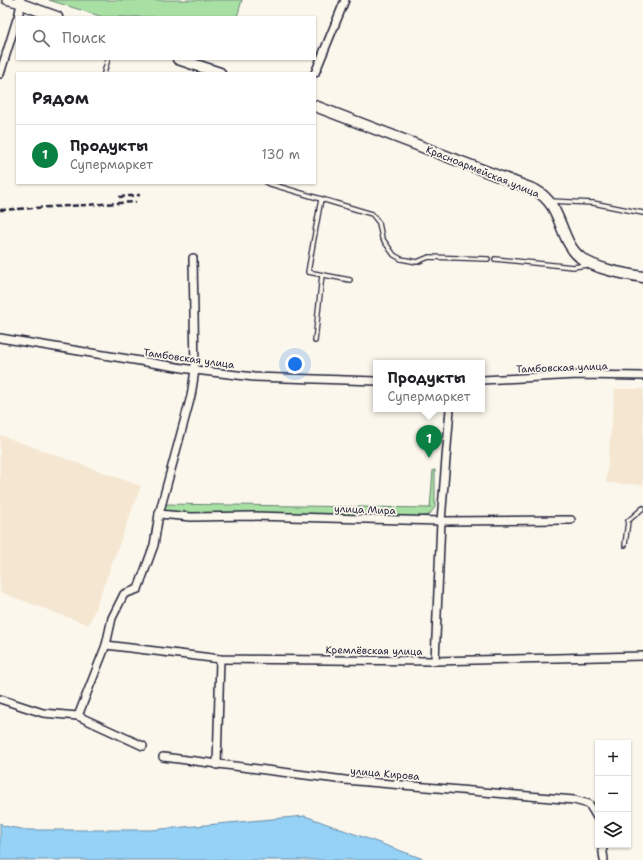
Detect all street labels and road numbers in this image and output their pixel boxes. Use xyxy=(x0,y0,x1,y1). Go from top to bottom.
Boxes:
street label: Красноармейская улица xyxy=(424,143,542,201)
street label: Тамбовская улица xyxy=(143,346,236,371)
street label: Тамбовская улица xyxy=(516,359,609,376)
street label: улица Мира xyxy=(334,502,397,517)
street label: Кремлёвская улица xyxy=(325,643,423,658)
street label: улица Кирова xyxy=(350,764,421,783)

